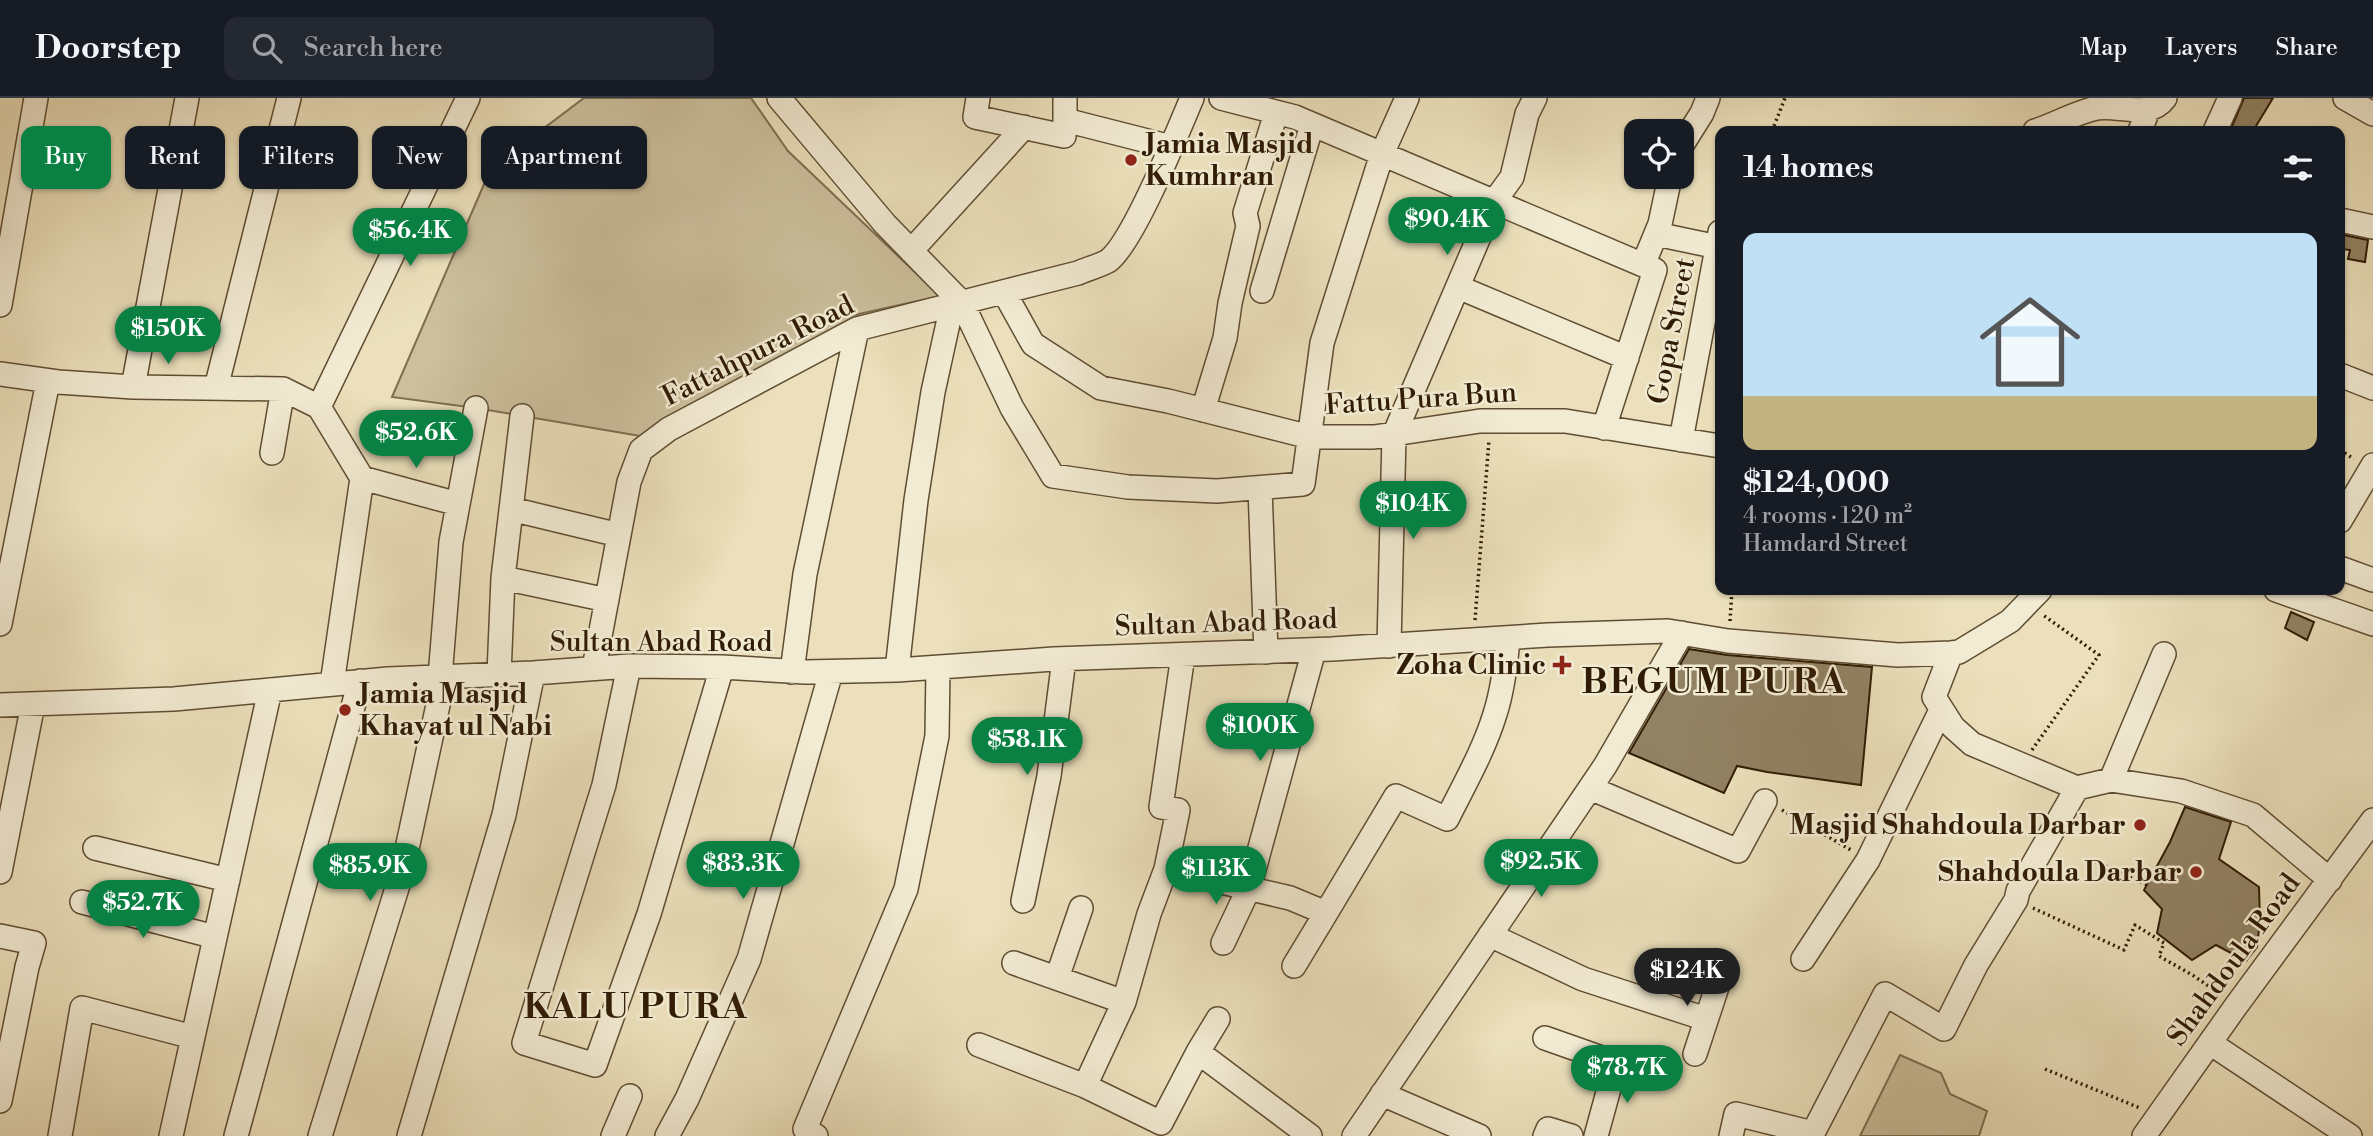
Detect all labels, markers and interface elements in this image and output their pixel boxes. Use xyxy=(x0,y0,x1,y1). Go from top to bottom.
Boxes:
search box xyxy=(224,17,714,80)
text: Doorstep xyxy=(35,28,182,69)
icon: search xyxy=(248,29,286,67)
text: Search here xyxy=(304,32,443,64)
text: Map xyxy=(2080,33,2127,63)
text: Layers xyxy=(2165,33,2237,63)
text: Share xyxy=(2275,33,2338,63)
map controls xyxy=(1624,119,1694,189)
button: locate xyxy=(1624,119,1694,189)
chip: Buy xyxy=(21,126,111,189)
chip: Rent xyxy=(125,126,225,189)
chip: Filters xyxy=(239,126,358,189)
chip: New xyxy=(372,126,467,189)
chip: Apartment xyxy=(481,126,647,189)
place label: Jamia Masjid Kumhran xyxy=(1141,127,1314,194)
text: 14 homes xyxy=(1743,149,1874,187)
icon: filters xyxy=(2279,149,2317,187)
marker: Jamia Masjid Kumhran xyxy=(1123,152,1139,168)
pin: $90.4K xyxy=(1390,198,1504,257)
text: $90.4K xyxy=(1404,206,1490,234)
pin: $56.4K xyxy=(353,208,467,268)
text: $56.4K xyxy=(369,217,451,245)
street label: Gopa Street xyxy=(1641,255,1703,407)
icon: home xyxy=(1967,279,2093,405)
street label: Fattahpura Road xyxy=(656,287,860,414)
pin: $150K xyxy=(119,306,217,366)
text: $150K xyxy=(131,315,205,343)
street label: Fattu Pura Bun xyxy=(1324,375,1518,423)
pin: $52.6K xyxy=(359,410,473,470)
text: $52.6K xyxy=(375,419,457,447)
text: $124,000 xyxy=(1743,464,1890,502)
pin: $104K xyxy=(1364,482,1462,541)
text: $104K xyxy=(1376,490,1450,518)
text: 4 rooms · 120 m² xyxy=(1743,502,1912,530)
text: Hamdard Street xyxy=(1743,530,1908,558)
street label: Sultan Abad Road xyxy=(1114,602,1338,644)
street label: Sultan Abad Road xyxy=(550,625,772,660)
place label: Zoha Clinic xyxy=(1396,648,1546,683)
marker: Zoha Clinic xyxy=(1552,655,1572,675)
district label: BEGUM PURA xyxy=(1581,661,1847,704)
place label: Jamia Masjid Khayat ul Nabi xyxy=(355,677,552,744)
marker: Jamia Masjid Khayat ul Nabi xyxy=(337,702,353,718)
pin: $100K xyxy=(1211,704,1309,763)
text: $100K xyxy=(1222,712,1298,740)
pin: $58.1K xyxy=(970,718,1084,777)
text: $58.1K xyxy=(988,726,1066,754)
place label: Masjid Shahdoula Darbar xyxy=(1789,808,2126,843)
marker: Masjid Shahdoula Darbar xyxy=(2132,817,2148,833)
pin: $92.5K xyxy=(1484,840,1598,899)
pin: $83.3K xyxy=(686,842,800,901)
pin: $85.9K xyxy=(313,844,427,903)
pin: $113K xyxy=(1167,846,1265,906)
text: $92.5K xyxy=(1500,848,1582,876)
text: $83.3K xyxy=(703,850,783,878)
text: $85.9K xyxy=(329,852,411,880)
text: $113K xyxy=(1182,855,1250,883)
place label: Shahdoula Darbar xyxy=(1938,855,2182,890)
marker: Shahdoula Darbar xyxy=(2188,864,2204,880)
street label: Shahdoula Road xyxy=(2160,867,2308,1053)
pin: $52.7K xyxy=(86,880,200,940)
text: $52.7K xyxy=(103,889,183,917)
pin: $124K xyxy=(1638,948,1736,1008)
text: $124K xyxy=(1650,957,1724,985)
district label: KALU PURA xyxy=(523,986,749,1029)
pin: $78.7K xyxy=(1570,1046,1684,1105)
text: $78.7K xyxy=(1587,1054,1667,1082)

